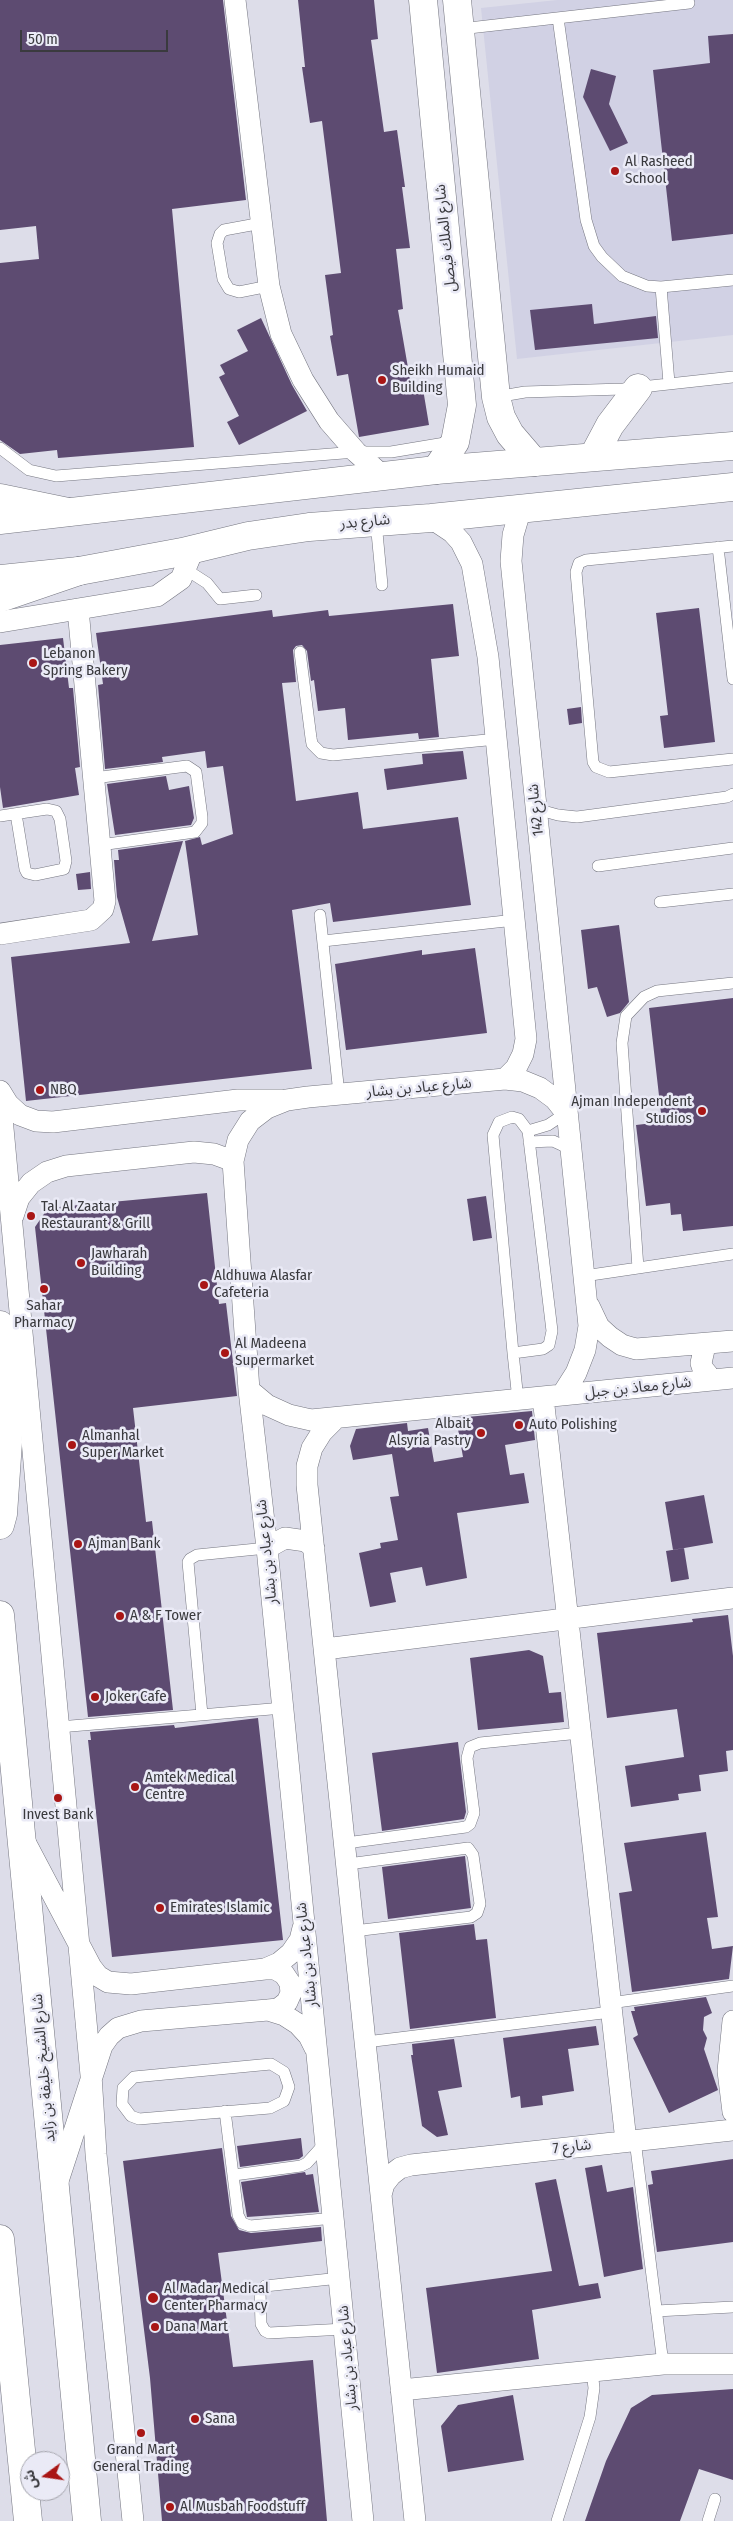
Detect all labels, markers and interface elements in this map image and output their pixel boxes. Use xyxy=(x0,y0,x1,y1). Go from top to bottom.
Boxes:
scale bar xyxy=(22,20,170,52)
text: 50 m xyxy=(28,30,58,48)
place label: Al Rasheed School xyxy=(625,153,693,188)
marker: Al Rasheed School xyxy=(609,165,621,177)
street label: شارع الملك فيصل xyxy=(431,183,461,293)
place label: Sheikh Humaid Building xyxy=(392,362,485,397)
marker: Sheikh Humaid Building xyxy=(376,374,388,386)
street label: شارع بدر xyxy=(339,511,391,533)
place label: Lebanon Spring Bakery xyxy=(43,645,128,680)
marker: Lebanon Spring Bakery xyxy=(27,657,39,669)
street label: شارع 142 xyxy=(524,783,548,837)
street label: شارع عباد بن بشار xyxy=(366,1074,472,1102)
place label: NBQ xyxy=(50,1081,77,1099)
marker: NBQ xyxy=(34,1084,46,1096)
place label: Ajman Independent Studios xyxy=(571,1093,692,1128)
marker: Ajman Independent Studios xyxy=(696,1105,708,1117)
place label: Tal Al Zaatar Restaurant & Grill xyxy=(41,1198,150,1233)
marker: Tal Al Zaatar Restaurant & Grill xyxy=(25,1210,37,1222)
place label: Jawharah Building xyxy=(91,1245,147,1280)
marker: Jawharah Building xyxy=(75,1257,87,1269)
place label: Aldhuwa Alasfar Cafeteria xyxy=(214,1267,312,1302)
marker: Aldhuwa Alasfar Cafeteria xyxy=(198,1279,210,1291)
marker: Sahar Pharmacy xyxy=(38,1283,50,1295)
place label: Sahar Pharmacy xyxy=(14,1297,74,1332)
place label: Al Madeena Supermarket xyxy=(235,1335,314,1370)
marker: Al Madeena Supermarket xyxy=(219,1347,231,1359)
street label: شارع معاذ بن جبل xyxy=(584,1373,692,1403)
place label: Albait Alsyria Pastry xyxy=(389,1415,471,1450)
place label: Auto Polishing xyxy=(529,1416,617,1434)
marker: Auto Polishing xyxy=(513,1419,525,1431)
place label: Almanhal Super Market xyxy=(82,1427,164,1462)
marker: Albait Alsyria Pastry xyxy=(475,1427,487,1439)
marker: Almanhal Super Market xyxy=(66,1439,78,1451)
street label: شارع عباد بن بشار xyxy=(253,1499,281,1605)
place label: Ajman Bank xyxy=(88,1535,160,1553)
marker: Ajman Bank xyxy=(72,1538,84,1550)
place label: A & F Tower xyxy=(130,1607,201,1625)
marker: A & F Tower xyxy=(114,1610,126,1622)
place label: Joker Cafe xyxy=(105,1688,167,1706)
marker: Joker Cafe xyxy=(89,1691,101,1703)
place label: Amtek Medical Centre xyxy=(145,1769,234,1804)
marker: Amtek Medical Centre xyxy=(129,1781,141,1793)
marker: Invest Bank xyxy=(52,1792,64,1804)
place label: Invest Bank xyxy=(22,1806,94,1824)
place label: Emirates Islamic xyxy=(170,1899,270,1917)
marker: Emirates Islamic xyxy=(154,1902,166,1914)
street label: شارع عباد بن بشار xyxy=(293,1902,321,2008)
street label: شارع الشيخ خليفة بن زايد xyxy=(29,1993,59,2143)
street label: شارع 7 xyxy=(552,2136,592,2158)
place label: Al Madar Medical Center Pharmacy xyxy=(164,2280,269,2315)
marker: Al Madar Medical Center Pharmacy xyxy=(146,2291,160,2305)
street label: شارع عباد بن بشار xyxy=(334,2305,362,2411)
place label: Dana Mart xyxy=(165,2318,228,2336)
marker: Dana Mart xyxy=(149,2321,161,2333)
place label: Sana xyxy=(205,2410,235,2428)
marker: Sana xyxy=(189,2413,201,2425)
marker: Grand Mart General Trading xyxy=(135,2427,147,2439)
place label: Grand Mart General Trading xyxy=(93,2441,189,2476)
north arrow xyxy=(20,2451,70,2501)
text: ش xyxy=(20,2468,41,2491)
place label: Al Musbah Foodstuff xyxy=(180,2498,305,2516)
marker: Al Musbah Foodstuff xyxy=(164,2501,176,2513)

